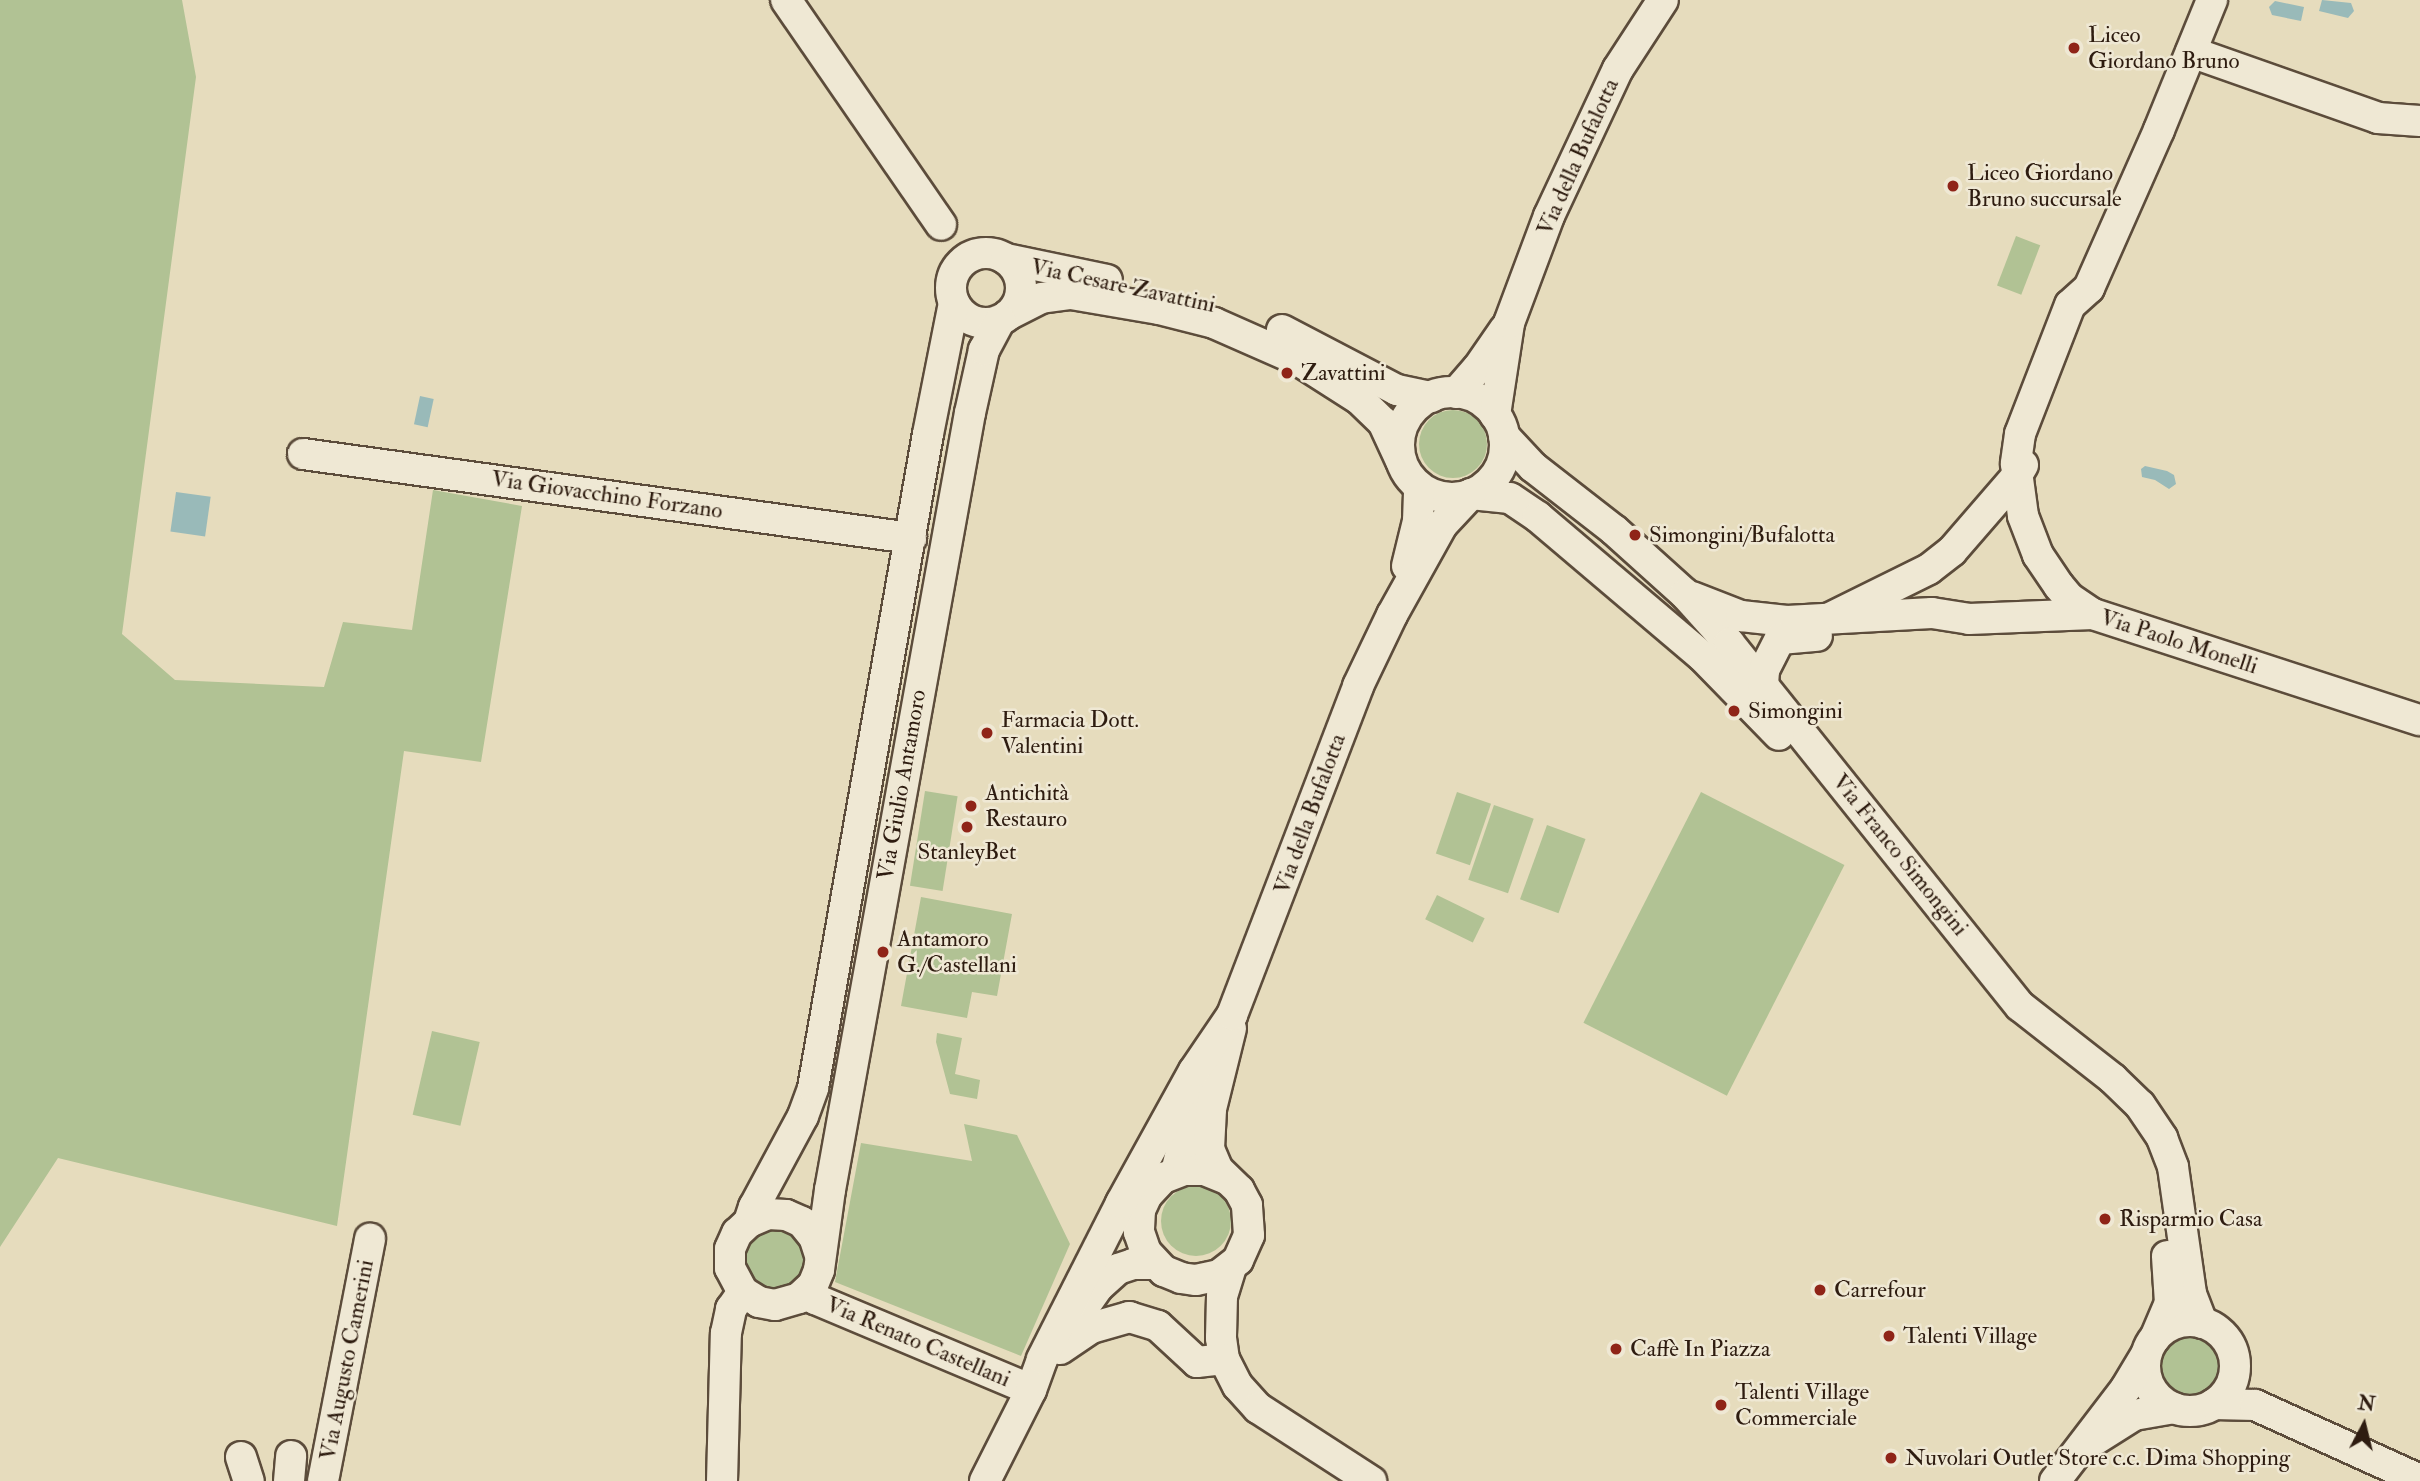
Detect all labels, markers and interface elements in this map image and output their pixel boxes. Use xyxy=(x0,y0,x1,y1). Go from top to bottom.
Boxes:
place label: Liceo Giordano Bruno xyxy=(2088,21,2240,75)
marker: Liceo Giordano Bruno xyxy=(2066,40,2082,56)
street label: Via della Bufalotta xyxy=(1531,74,1625,240)
place label: Liceo Giordano Bruno succursale xyxy=(1967,159,2122,213)
marker: Liceo Giordano Bruno succursale xyxy=(1945,178,1961,194)
street label: Via Cesare Zavattini xyxy=(1028,253,1218,319)
place label: Zavattini xyxy=(1301,359,1386,387)
marker: Zavattini xyxy=(1279,365,1295,381)
street label: Via Giovacchino Forzano xyxy=(490,465,724,525)
place label: Simongini/Bufalotta xyxy=(1649,521,1835,549)
marker: Simongini/Bufalotta xyxy=(1627,527,1643,543)
street label: Via Paolo Monelli xyxy=(2097,604,2261,680)
street label: Via Giulio Antamoro xyxy=(872,687,932,883)
place label: Simongini xyxy=(1748,697,1843,725)
marker: Simongini xyxy=(1726,703,1742,719)
place label: Farmacia Dott. Valentini xyxy=(1001,706,1139,760)
marker: Farmacia Dott. Valentini xyxy=(979,725,995,741)
street label: Via della Bufalotta xyxy=(1268,730,1352,898)
street label: Via Franco Simongini xyxy=(1826,768,1974,942)
place label: Antichità Restauro xyxy=(985,779,1069,833)
marker: Antichità Restauro xyxy=(963,798,979,814)
marker: StanleyBet xyxy=(959,819,975,835)
place label: StanleyBet xyxy=(918,838,1016,866)
place label: Antamoro G./Castellani xyxy=(897,925,1017,979)
marker: Antamoro G./Castellani xyxy=(875,944,891,960)
place label: Risparmio Casa xyxy=(2119,1205,2262,1233)
marker: Risparmio Casa xyxy=(2097,1211,2113,1227)
street label: Via Augusto Camerini xyxy=(314,1257,380,1463)
place label: Carrefour xyxy=(1834,1276,1926,1304)
marker: Carrefour xyxy=(1812,1282,1828,1298)
street label: Via Renato Castellani xyxy=(822,1291,1014,1393)
place label: Talenti Village xyxy=(1903,1322,2037,1350)
marker: Talenti Village xyxy=(1881,1328,1897,1344)
place label: Caffè In Piazza xyxy=(1630,1335,1770,1363)
marker: Caffè In Piazza xyxy=(1608,1341,1624,1357)
place label: Talenti Village Commerciale xyxy=(1735,1378,1869,1432)
north arrow xyxy=(2329,1390,2399,1460)
text: N xyxy=(2357,1391,2376,1417)
marker: Talenti Village Commerciale xyxy=(1713,1397,1729,1413)
place label: Nuvolari Outlet Store c.c. Dima Shopping xyxy=(1905,1444,2290,1472)
marker: Nuvolari Outlet Store c.c. Dima Shopping xyxy=(1883,1450,1899,1466)

